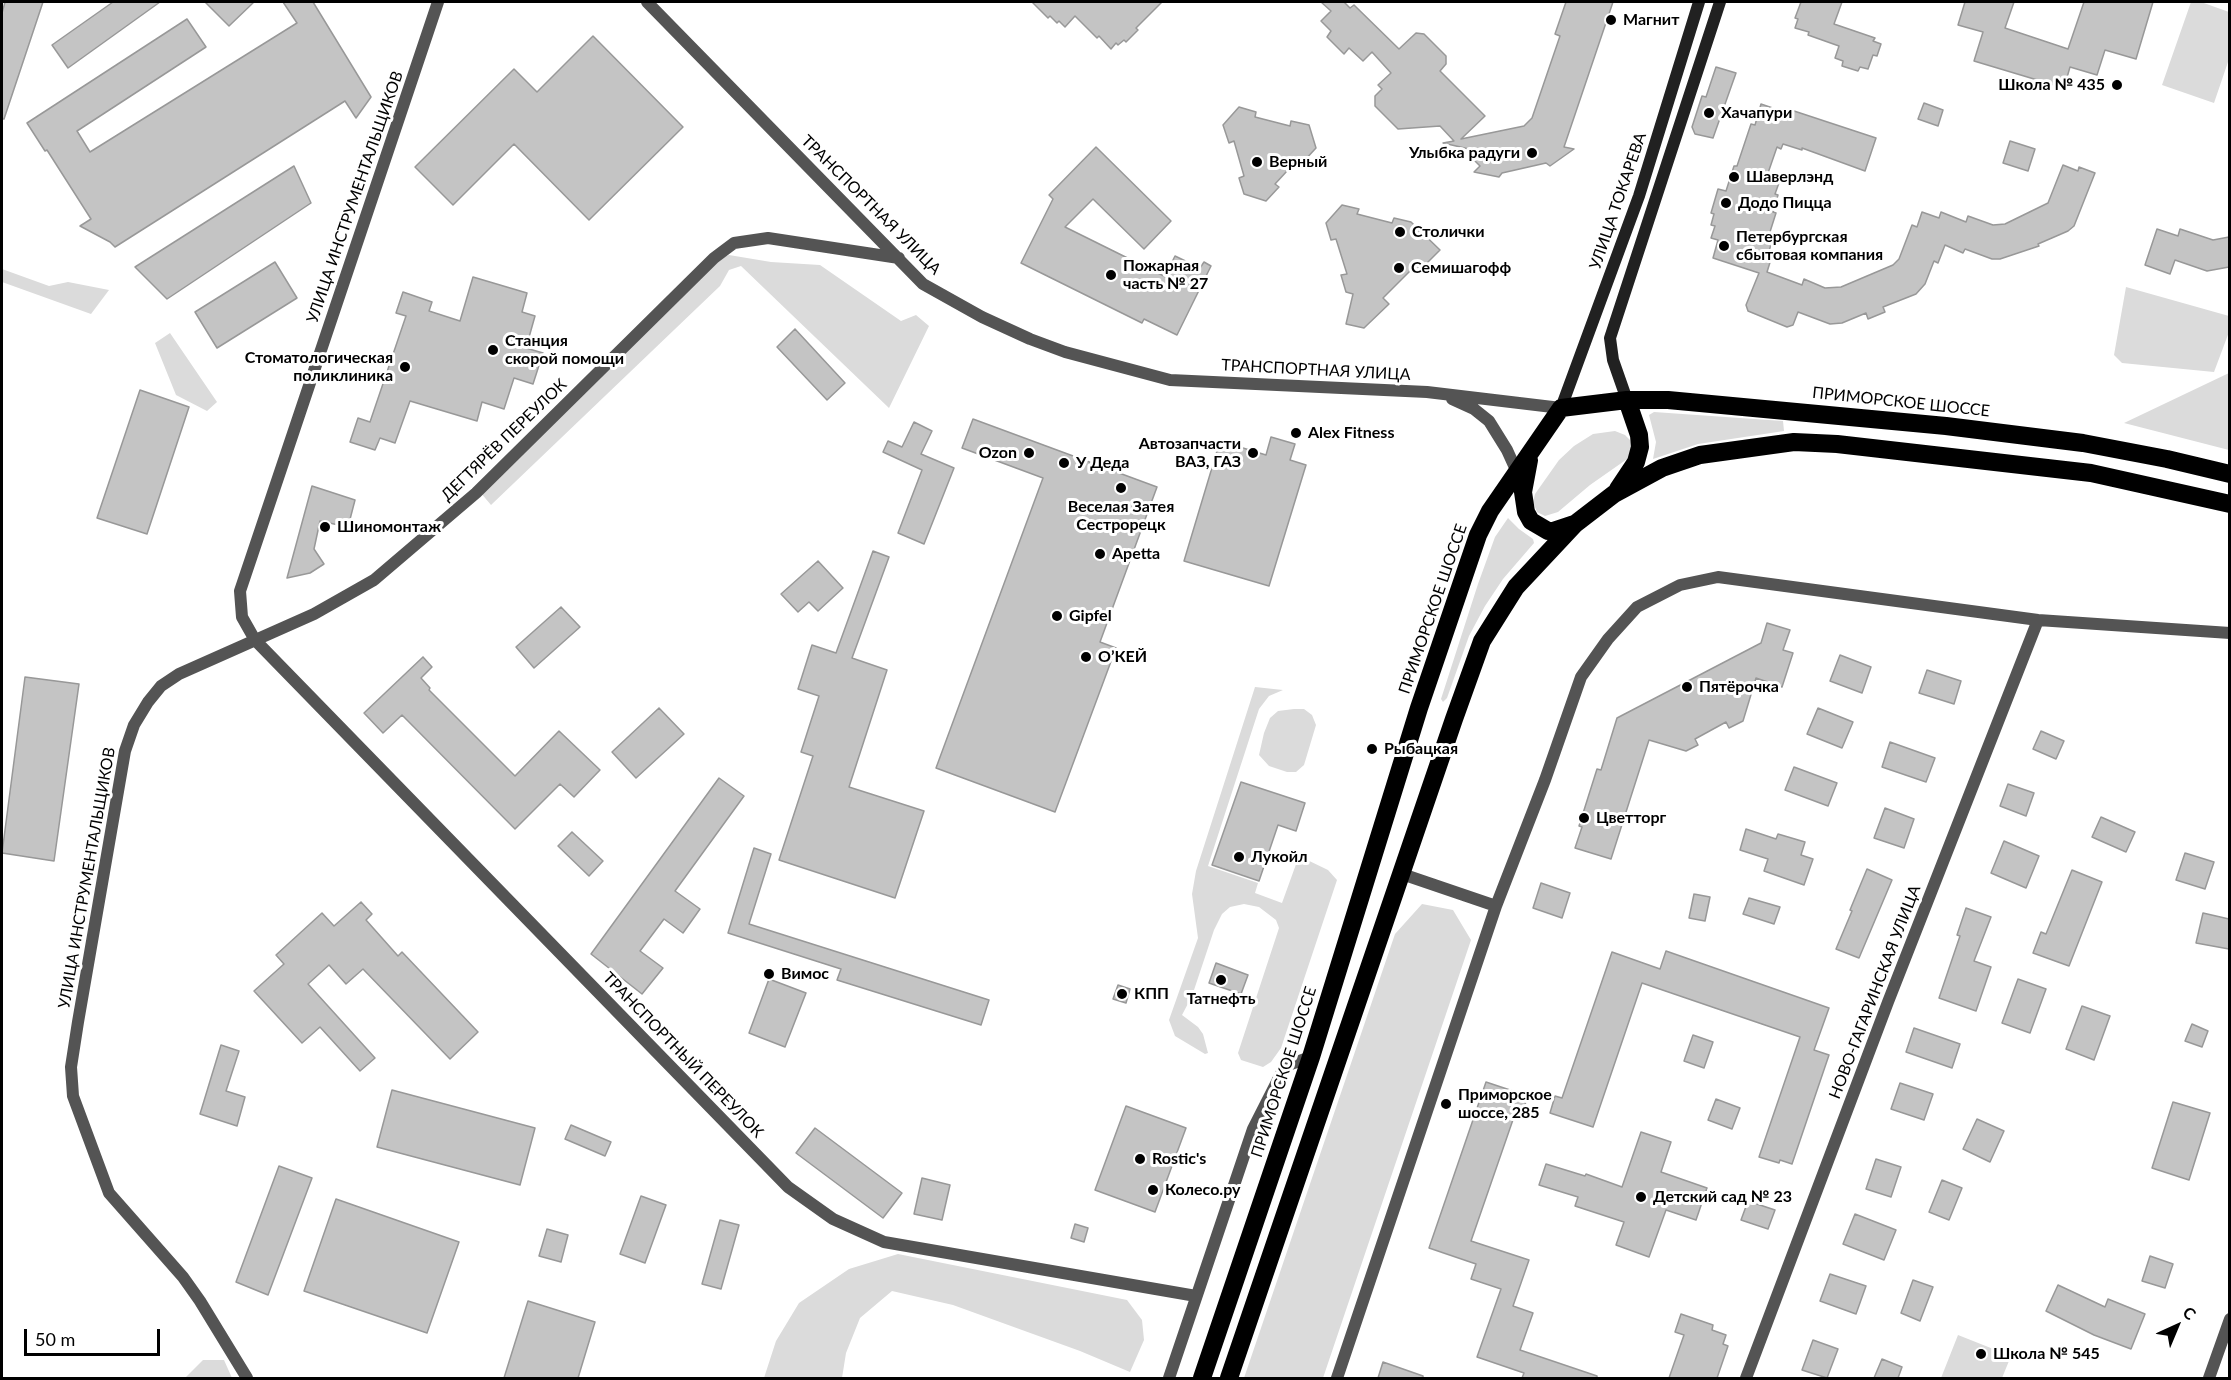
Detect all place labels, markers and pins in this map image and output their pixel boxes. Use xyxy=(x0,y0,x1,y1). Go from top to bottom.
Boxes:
place label: Магнит xyxy=(1623,10,1679,30)
marker: Магнит xyxy=(1604,13,1618,27)
place label: Школа № 435 xyxy=(1998,75,2105,95)
marker: Школа № 435 xyxy=(2110,78,2124,92)
place label: Хачапури xyxy=(1721,103,1792,123)
marker: Хачапури xyxy=(1702,106,1716,120)
place label: Улыбка радуги xyxy=(1409,143,1520,163)
marker: Улыбка радуги xyxy=(1525,146,1539,160)
place label: Верный xyxy=(1269,152,1327,172)
marker: Верный xyxy=(1250,155,1264,169)
place label: Шаверлэнд xyxy=(1746,167,1833,187)
marker: Шаверлэнд xyxy=(1727,170,1741,184)
place label: Додо Пицца xyxy=(1738,193,1832,213)
marker: Додо Пицца xyxy=(1719,196,1733,210)
place label: Столички xyxy=(1412,222,1485,242)
marker: Столички xyxy=(1393,225,1407,239)
place label: Петербургская сбытовая компания xyxy=(1736,227,1883,265)
marker: Петербургская сбытовая компания xyxy=(1717,239,1731,253)
place label: Пожарная часть № 27 xyxy=(1123,256,1208,294)
place label: Семишагофф xyxy=(1411,258,1511,278)
marker: Семишагофф xyxy=(1392,261,1406,275)
marker: Пожарная часть № 27 xyxy=(1104,268,1118,282)
place label: Станция скорой помощи xyxy=(505,331,624,369)
marker: Станция скорой помощи xyxy=(486,343,500,357)
place label: Стоматологическая поликлиника xyxy=(245,348,393,386)
marker: Стоматологическая поликлиника xyxy=(398,360,412,374)
place label: Alex Fitness xyxy=(1308,423,1394,443)
marker: Alex Fitness xyxy=(1289,426,1303,440)
place label: Автозапчасти ВАЗ, ГАЗ xyxy=(1139,434,1241,472)
place label: Ozon xyxy=(979,443,1017,463)
marker: Ozon xyxy=(1022,446,1036,460)
marker: Автозапчасти ВАЗ, ГАЗ xyxy=(1246,446,1260,460)
place label: У Деда xyxy=(1076,453,1129,473)
marker: У Деда xyxy=(1057,456,1071,470)
marker: Веселая Затея Сестрорецк xyxy=(1114,481,1128,495)
place label: Веселая Затея Сестрорецк xyxy=(1068,497,1174,535)
place label: Шиномонтаж xyxy=(337,517,441,537)
marker: Шиномонтаж xyxy=(318,520,332,534)
place label: Apetta xyxy=(1112,544,1160,564)
marker: Apetta xyxy=(1093,547,1107,561)
place label: Gipfel xyxy=(1069,606,1112,626)
marker: Gipfel xyxy=(1050,609,1064,623)
place label: О’КЕЙ xyxy=(1098,647,1147,667)
marker: О’КЕЙ xyxy=(1079,650,1093,664)
place label: Пятёрочка xyxy=(1699,677,1779,697)
marker: Пятёрочка xyxy=(1680,680,1694,694)
place label: Рыбацкая xyxy=(1384,739,1458,759)
marker: Рыбацкая xyxy=(1365,742,1379,756)
place label: Цветторг xyxy=(1596,808,1666,828)
marker: Цветторг xyxy=(1577,811,1591,825)
place label: Лукойл xyxy=(1251,847,1308,867)
marker: Лукойл xyxy=(1232,850,1246,864)
place label: Вимос xyxy=(781,964,829,984)
marker: Вимос xyxy=(762,967,776,981)
marker: Татнефть xyxy=(1214,973,1228,987)
place label: КПП xyxy=(1134,984,1169,1004)
marker: КПП xyxy=(1115,987,1129,1001)
place label: Татнефть xyxy=(1186,989,1256,1009)
place label: Приморское шоссе, 285 xyxy=(1458,1085,1552,1123)
marker: Приморское шоссе, 285 xyxy=(1439,1097,1453,1111)
place label: Rostic's xyxy=(1152,1149,1206,1169)
marker: Rostic's xyxy=(1133,1152,1147,1166)
place label: Колесо.ру xyxy=(1165,1180,1240,1200)
marker: Колесо.ру xyxy=(1146,1183,1160,1197)
place label: Детский сад № 23 xyxy=(1653,1187,1792,1207)
marker: Детский сад № 23 xyxy=(1634,1190,1648,1204)
place label: Школа № 545 xyxy=(1993,1344,2100,1364)
marker: Школа № 545 xyxy=(1974,1347,1988,1361)

